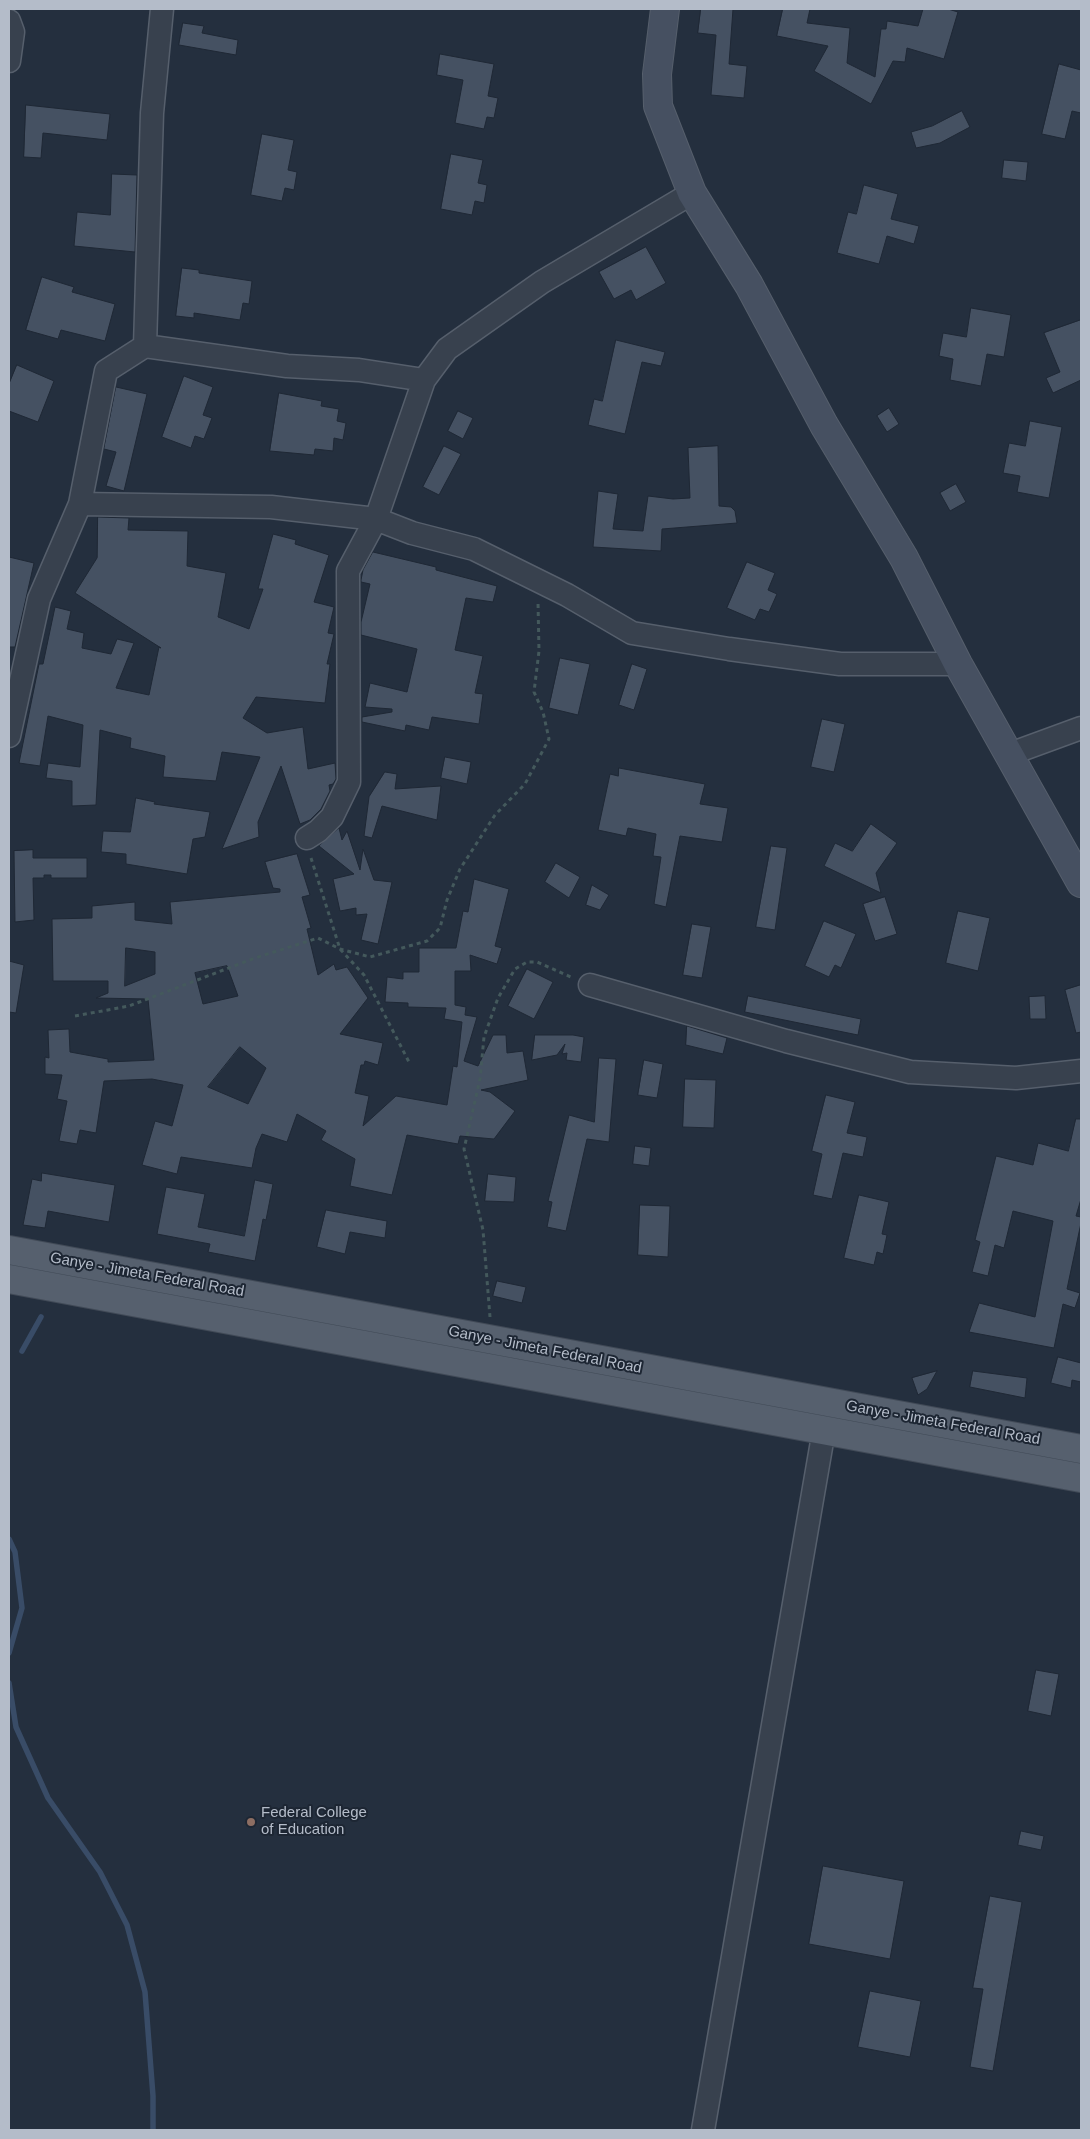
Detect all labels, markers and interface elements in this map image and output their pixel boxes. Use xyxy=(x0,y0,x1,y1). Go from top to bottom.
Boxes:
street label: Ganye - Jimeta Federal Road xyxy=(49,1249,245,1301)
street label: Ganye - Jimeta Federal Road xyxy=(447,1322,643,1378)
street label: Ganye - Jimeta Federal Road xyxy=(845,1397,1041,1449)
place label: Federal College of Education xyxy=(261,1804,367,1839)
marker: Federal College of Education xyxy=(245,1816,257,1828)

